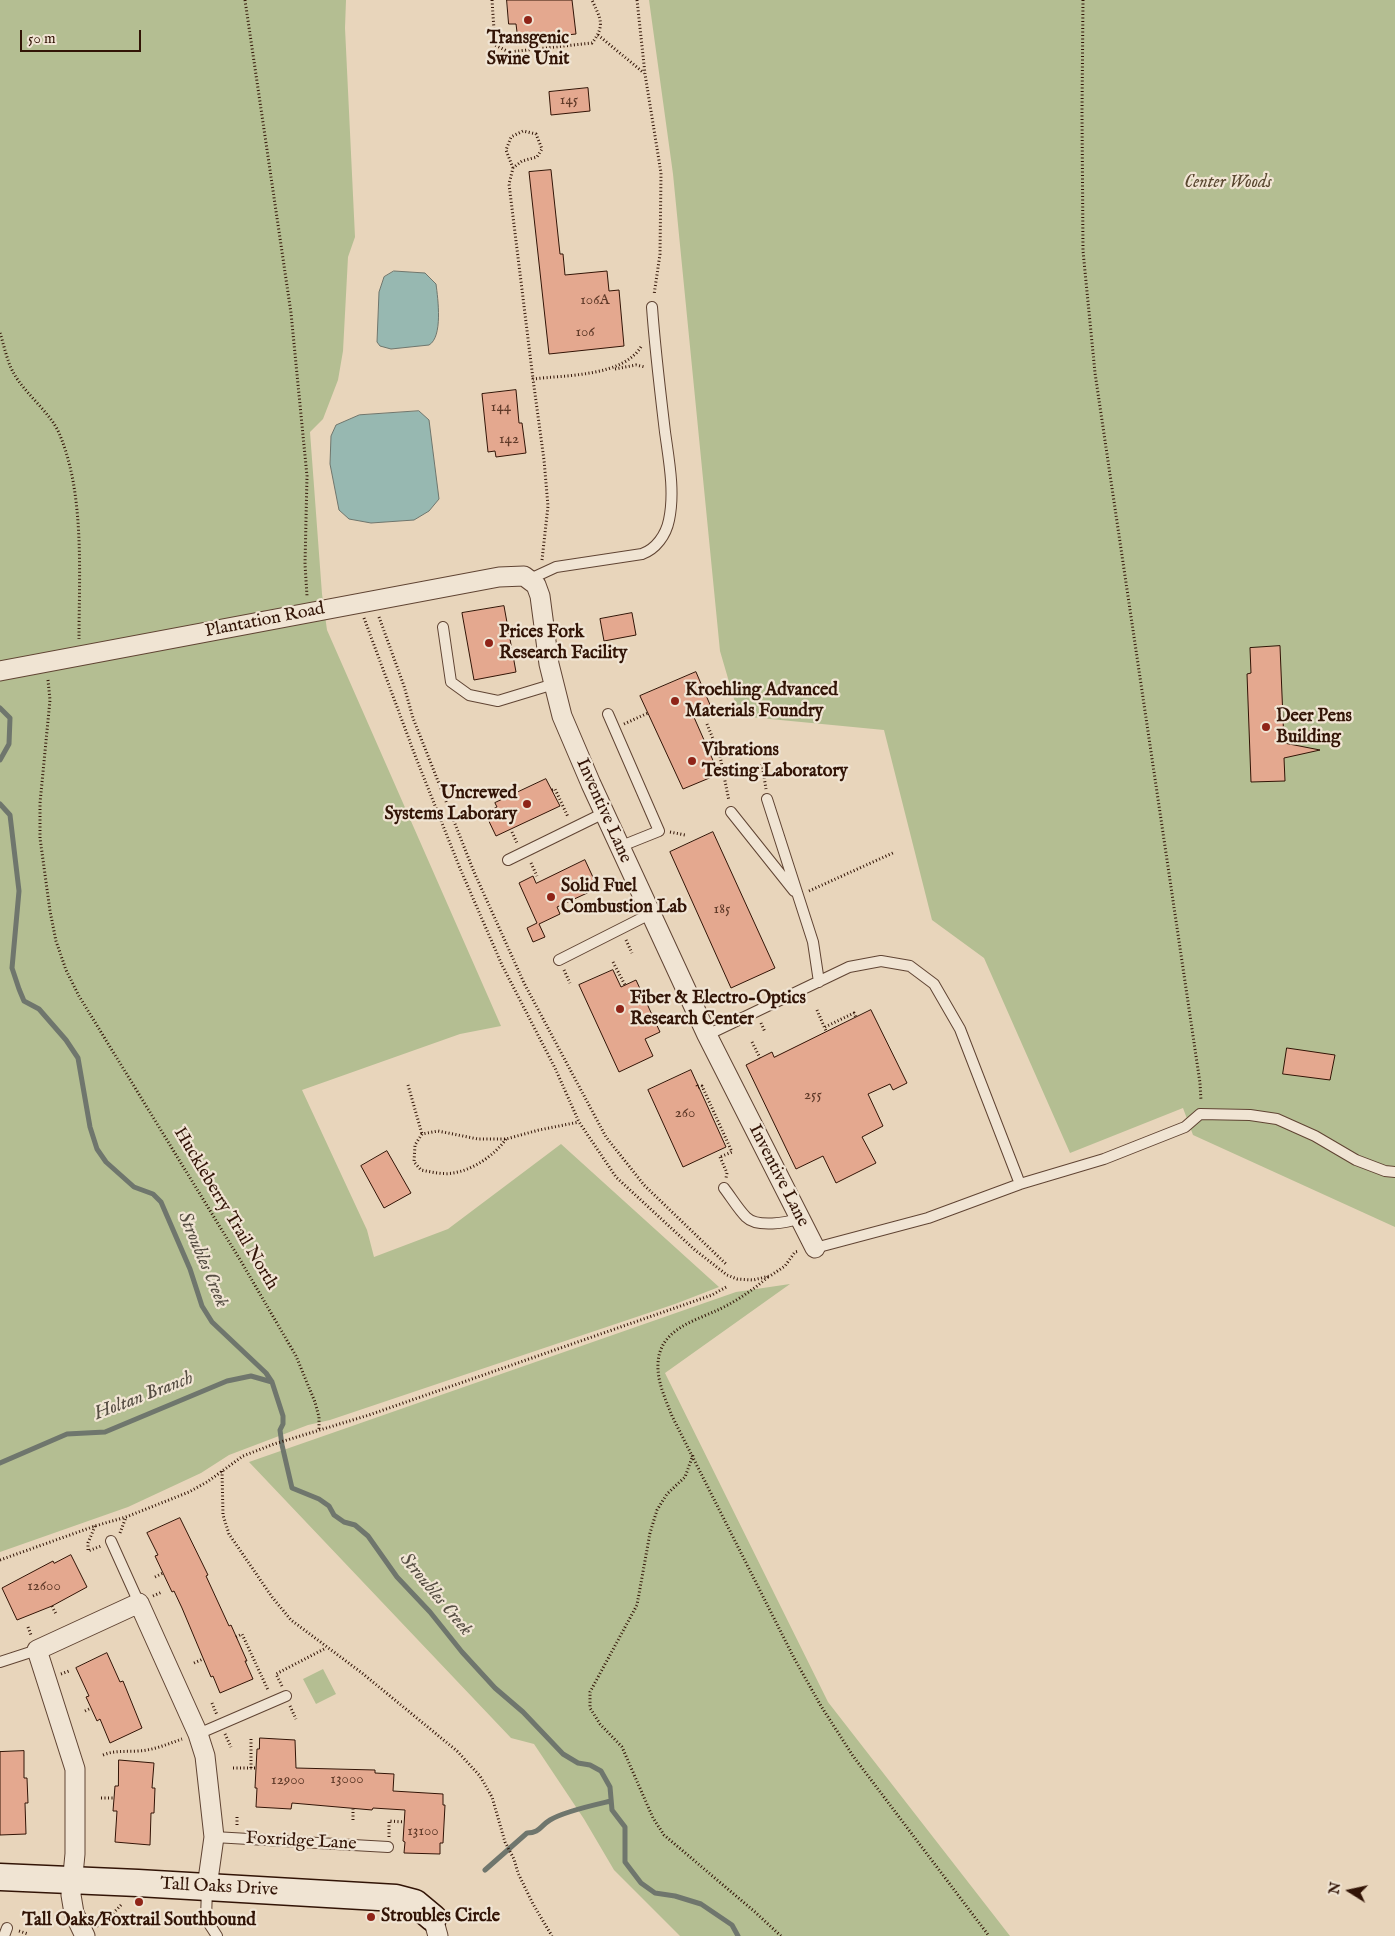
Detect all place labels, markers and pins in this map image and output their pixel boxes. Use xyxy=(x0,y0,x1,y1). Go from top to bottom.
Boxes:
marker: Transgenic Swine Unit xyxy=(522,14,534,26)
place label: Transgenic Swine Unit xyxy=(487,28,569,70)
place label: Prices Fork Research Facility xyxy=(499,622,627,664)
marker: Prices Fork Research Facility xyxy=(483,637,495,649)
place label: Kroehling Advanced Materials Foundry xyxy=(685,680,838,722)
marker: Kroehling Advanced Materials Foundry xyxy=(669,695,681,707)
place label: Deer Pens Building xyxy=(1276,706,1352,749)
marker: Deer Pens Building xyxy=(1260,721,1272,733)
place label: Vibrations Testing Laboratory xyxy=(702,740,848,782)
marker: Vibrations Testing Laboratory xyxy=(686,755,698,767)
place label: Uncrewed Systems Laborary xyxy=(384,783,517,826)
marker: Uncrewed Systems Laborary xyxy=(521,798,533,810)
place label: Solid Fuel Combustion Lab xyxy=(561,876,687,919)
marker: Solid Fuel Combustion Lab xyxy=(545,891,557,903)
place label: Fiber & Electro-Optics Research Center xyxy=(630,988,806,1030)
marker: Fiber & Electro-Optics Research Center xyxy=(614,1003,626,1015)
marker: Tall Oaks/Foxtrail Southbound xyxy=(133,1896,145,1908)
place label: Stroubles Circle xyxy=(381,1906,500,1928)
place label: Tall Oaks/Foxtrail Southbound xyxy=(22,1910,256,1932)
marker: Stroubles Circle xyxy=(365,1911,377,1923)

